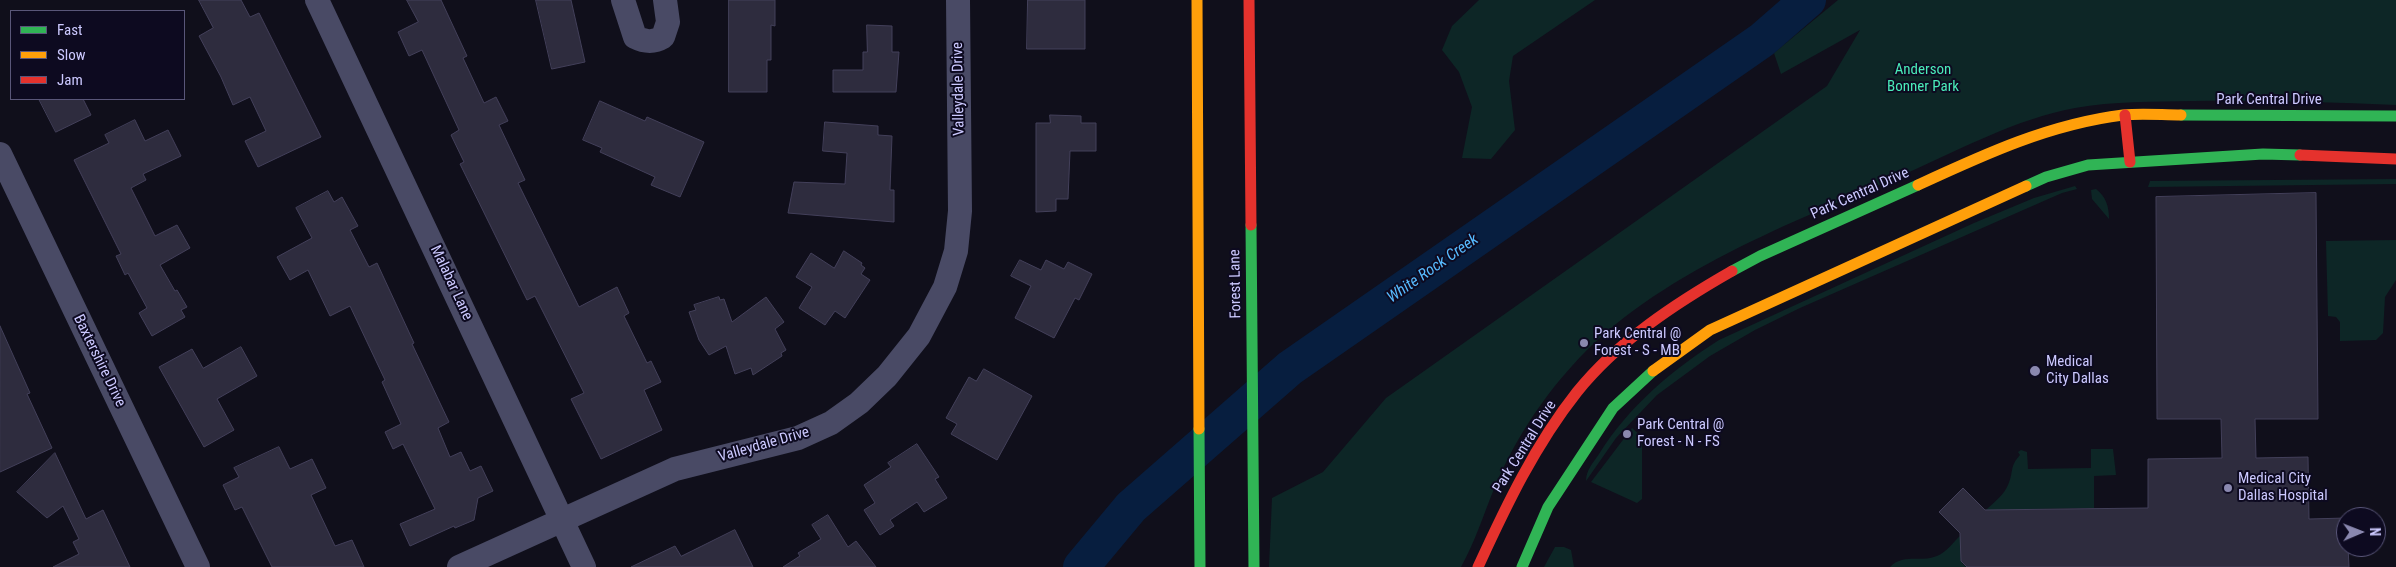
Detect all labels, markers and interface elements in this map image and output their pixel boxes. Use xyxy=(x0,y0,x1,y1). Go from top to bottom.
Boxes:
legend xyxy=(10,10,185,100)
text: Fast xyxy=(57,21,82,39)
street label: Valleydale Drive xyxy=(949,42,969,136)
text: Slow xyxy=(57,46,86,64)
park label: Anderson Bonner Park xyxy=(1887,61,1959,96)
text: Jam xyxy=(57,71,83,89)
street label: Park Central Drive xyxy=(2216,91,2322,109)
street label: Park Central Drive xyxy=(1808,164,1912,224)
water label: White Rock Creek xyxy=(1384,230,1482,308)
street label: Malabar Lane xyxy=(426,243,476,323)
street label: Forest Lane xyxy=(1226,249,1246,319)
street label: Baxtershire Drive xyxy=(69,312,129,410)
place label: Park Central @ Forest - S - MB xyxy=(1594,325,1681,360)
marker: Park Central @ Forest - S - MB xyxy=(1578,337,1590,349)
place label: Medical City Dallas xyxy=(2046,353,2109,388)
marker: Medical City Dallas xyxy=(2028,364,2042,378)
street label: Park Central Drive xyxy=(1489,397,1561,497)
place label: Park Central @ Forest - N - FS xyxy=(1637,416,1724,451)
street label: Valleydale Drive xyxy=(716,423,812,467)
marker: Park Central @ Forest - N - FS xyxy=(1621,428,1633,440)
place label: Medical City Dallas Hospital xyxy=(2238,470,2328,505)
marker: Medical City Dallas Hospital xyxy=(2222,482,2234,494)
north arrow xyxy=(2336,507,2386,557)
text: N xyxy=(2367,527,2383,536)

